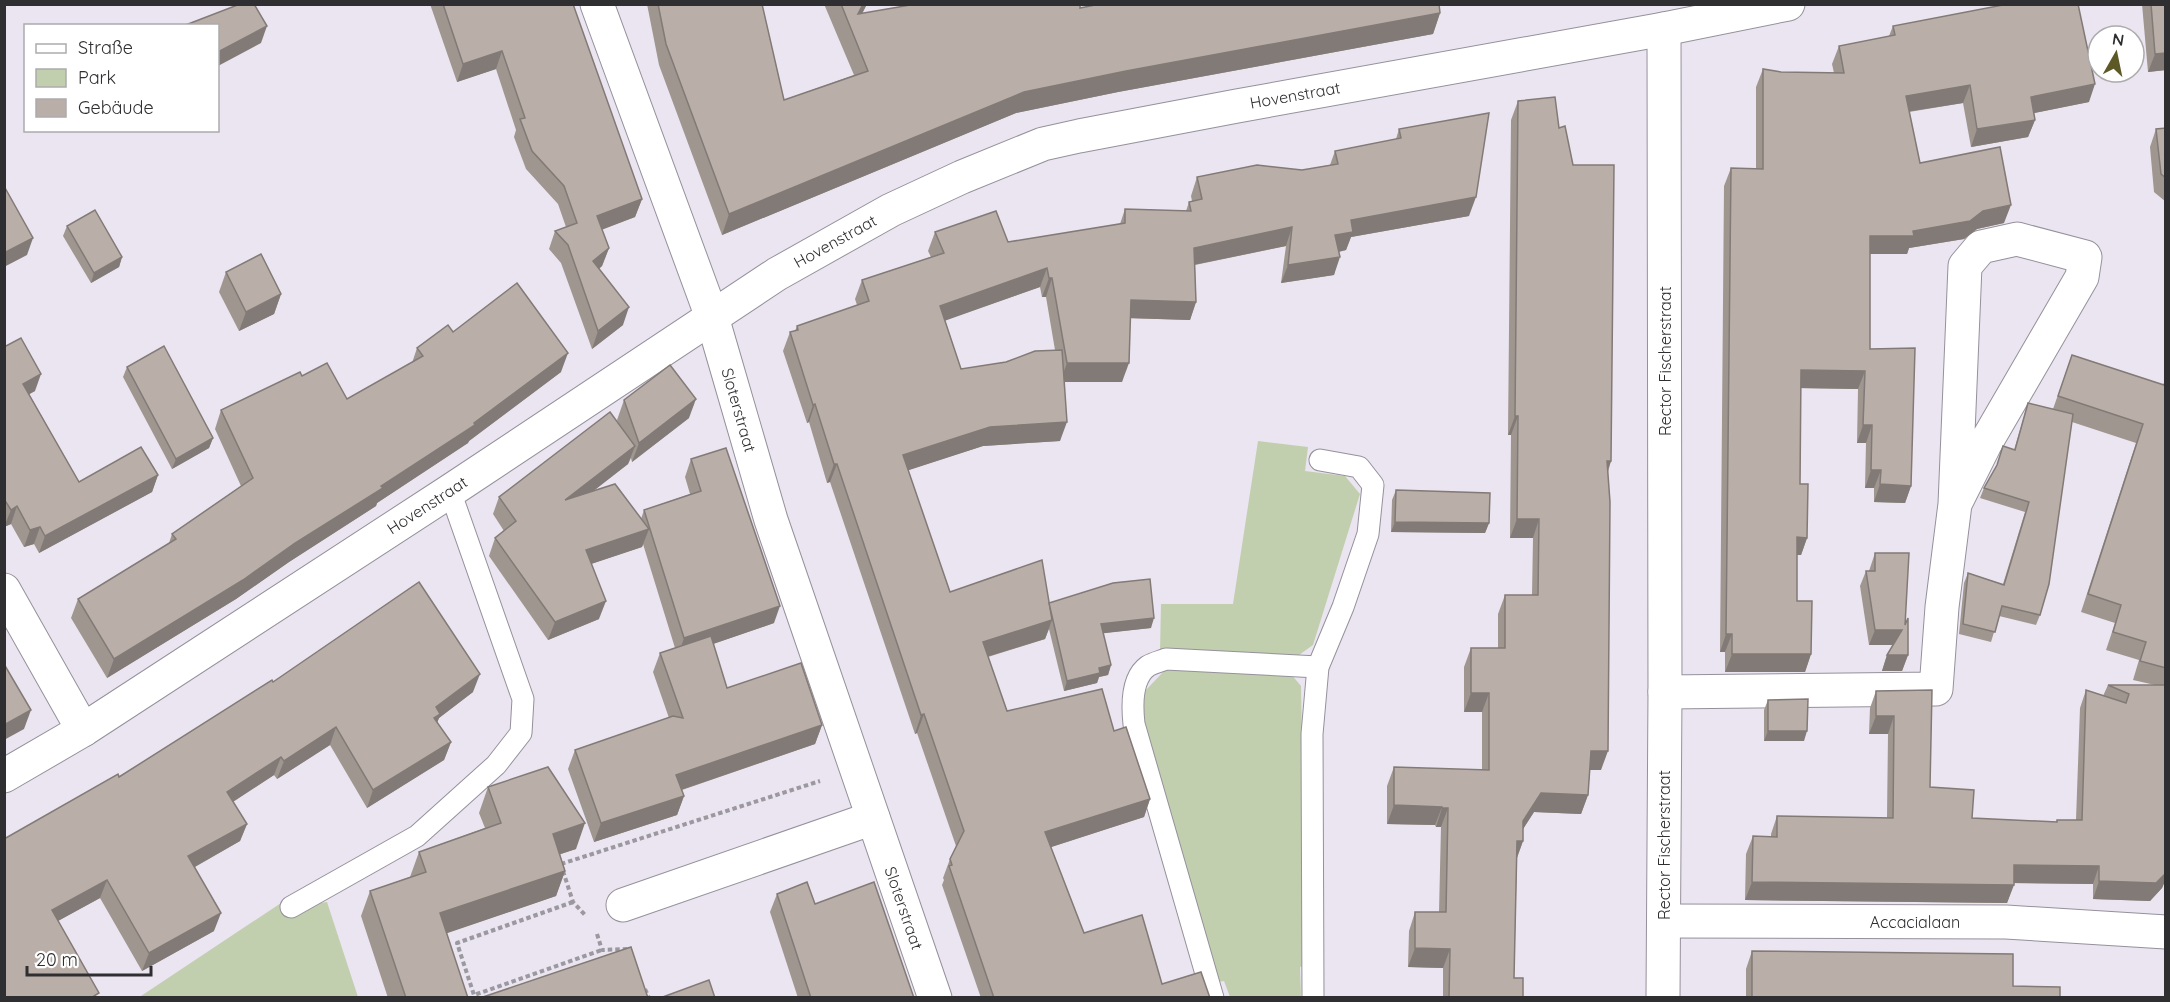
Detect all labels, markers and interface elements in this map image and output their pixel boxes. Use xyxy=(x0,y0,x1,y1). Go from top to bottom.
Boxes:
legend xyxy=(24,24,219,132)
north arrow xyxy=(2086,24,2146,84)
text: N xyxy=(2111,28,2126,50)
text: Straße xyxy=(78,36,133,59)
text: Park xyxy=(78,66,116,89)
street label: Hovenstraat xyxy=(1248,77,1342,113)
text: Gebäude xyxy=(78,96,154,119)
street label: Hovenstraat xyxy=(790,210,880,272)
street label: Rector Fischerstraat xyxy=(1655,286,1675,436)
street label: Sloterstraat xyxy=(717,366,761,454)
street label: Hovenstraat xyxy=(383,472,471,538)
street label: Rector Fischerstraat xyxy=(1654,770,1674,920)
street label: Sloterstraat xyxy=(880,864,928,952)
street label: Accacialaan xyxy=(1870,912,1960,932)
scale bar xyxy=(27,939,152,977)
text: 20 m xyxy=(36,948,78,971)

